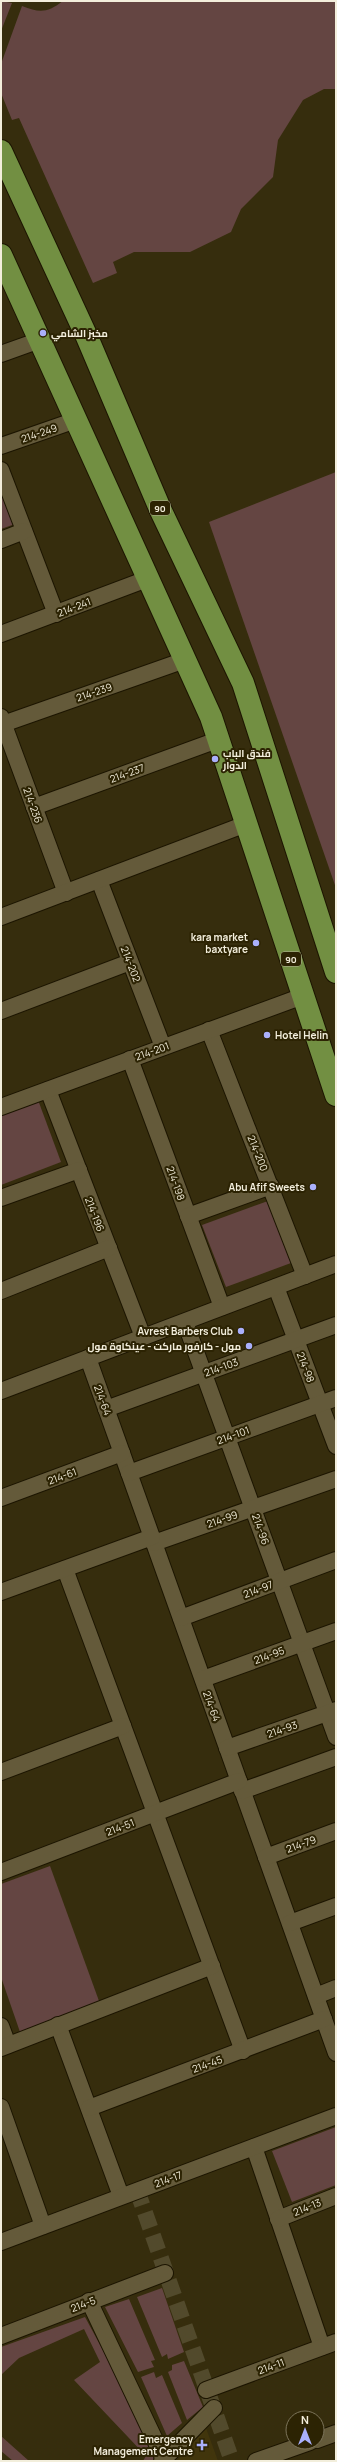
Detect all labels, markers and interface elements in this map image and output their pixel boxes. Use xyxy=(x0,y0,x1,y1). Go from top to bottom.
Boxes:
place label: مخبز الشامي xyxy=(51,326,108,342)
marker: مخبز الشامي xyxy=(38,328,48,338)
street label: 214-249 xyxy=(19,420,59,446)
road number: 90 xyxy=(150,501,170,515)
street label: 214-241 xyxy=(55,594,93,620)
street label: 214-239 xyxy=(74,679,114,705)
place label: فندق الباب الدوار xyxy=(222,746,271,772)
marker: فندق الباب الدوار xyxy=(210,754,220,764)
street label: 214-237 xyxy=(108,760,146,786)
street label: 214-236 xyxy=(20,785,46,825)
place label: kara market baxtyare xyxy=(191,930,248,956)
marker: kara market baxtyare xyxy=(251,938,261,948)
street label: 214-202 xyxy=(118,944,144,984)
road number: 90 xyxy=(281,952,301,966)
place label: Hotel Helin xyxy=(275,1028,328,1042)
marker: Hotel Helin xyxy=(262,1030,272,1040)
street label: 214-201 xyxy=(133,1038,171,1064)
street label: 214-200 xyxy=(244,1133,272,1173)
street label: 214-198 xyxy=(163,1164,189,1202)
place label: Abu Afif Sweets xyxy=(228,1180,306,1194)
marker: Abu Afif Sweets xyxy=(308,1182,318,1192)
street label: 214-196 xyxy=(82,1195,108,1233)
place label: Avrest Barbers Club xyxy=(137,1324,233,1338)
marker: Avrest Barbers Club xyxy=(236,1326,246,1336)
place label: مول - كارفور ماركت - عينكاوة مول xyxy=(88,1339,241,1353)
marker: مول - كارفور ماركت - عينكاوة مول xyxy=(244,1341,254,1351)
street label: 214-98 xyxy=(294,1350,318,1384)
street label: 214-103 xyxy=(202,1354,240,1380)
street label: 214-64 xyxy=(91,1383,115,1417)
street label: 214-101 xyxy=(215,1423,251,1447)
street label: 214-61 xyxy=(46,1464,78,1488)
street label: 214-99 xyxy=(205,1507,239,1531)
street label: 214-96 xyxy=(249,1512,273,1546)
street label: 214-97 xyxy=(241,1577,275,1601)
street label: 214-95 xyxy=(252,1643,286,1667)
street label: 214-64 xyxy=(200,1689,224,1723)
street label: 214-93 xyxy=(265,1717,299,1741)
street label: 214-51 xyxy=(104,1815,136,1839)
street label: 214-79 xyxy=(284,1832,318,1856)
street label: 214-45 xyxy=(190,2052,224,2076)
street label: 214-17 xyxy=(152,2168,184,2190)
street label: 214-13 xyxy=(291,2195,323,2219)
street label: 214-5 xyxy=(69,2293,98,2315)
street label: 214-11 xyxy=(256,2355,286,2377)
north arrow xyxy=(285,2410,325,2450)
text: N xyxy=(301,2412,309,2427)
place label: Emergency Management Centre xyxy=(94,2432,193,2458)
marker: Emergency Management Centre xyxy=(196,2439,208,2451)

